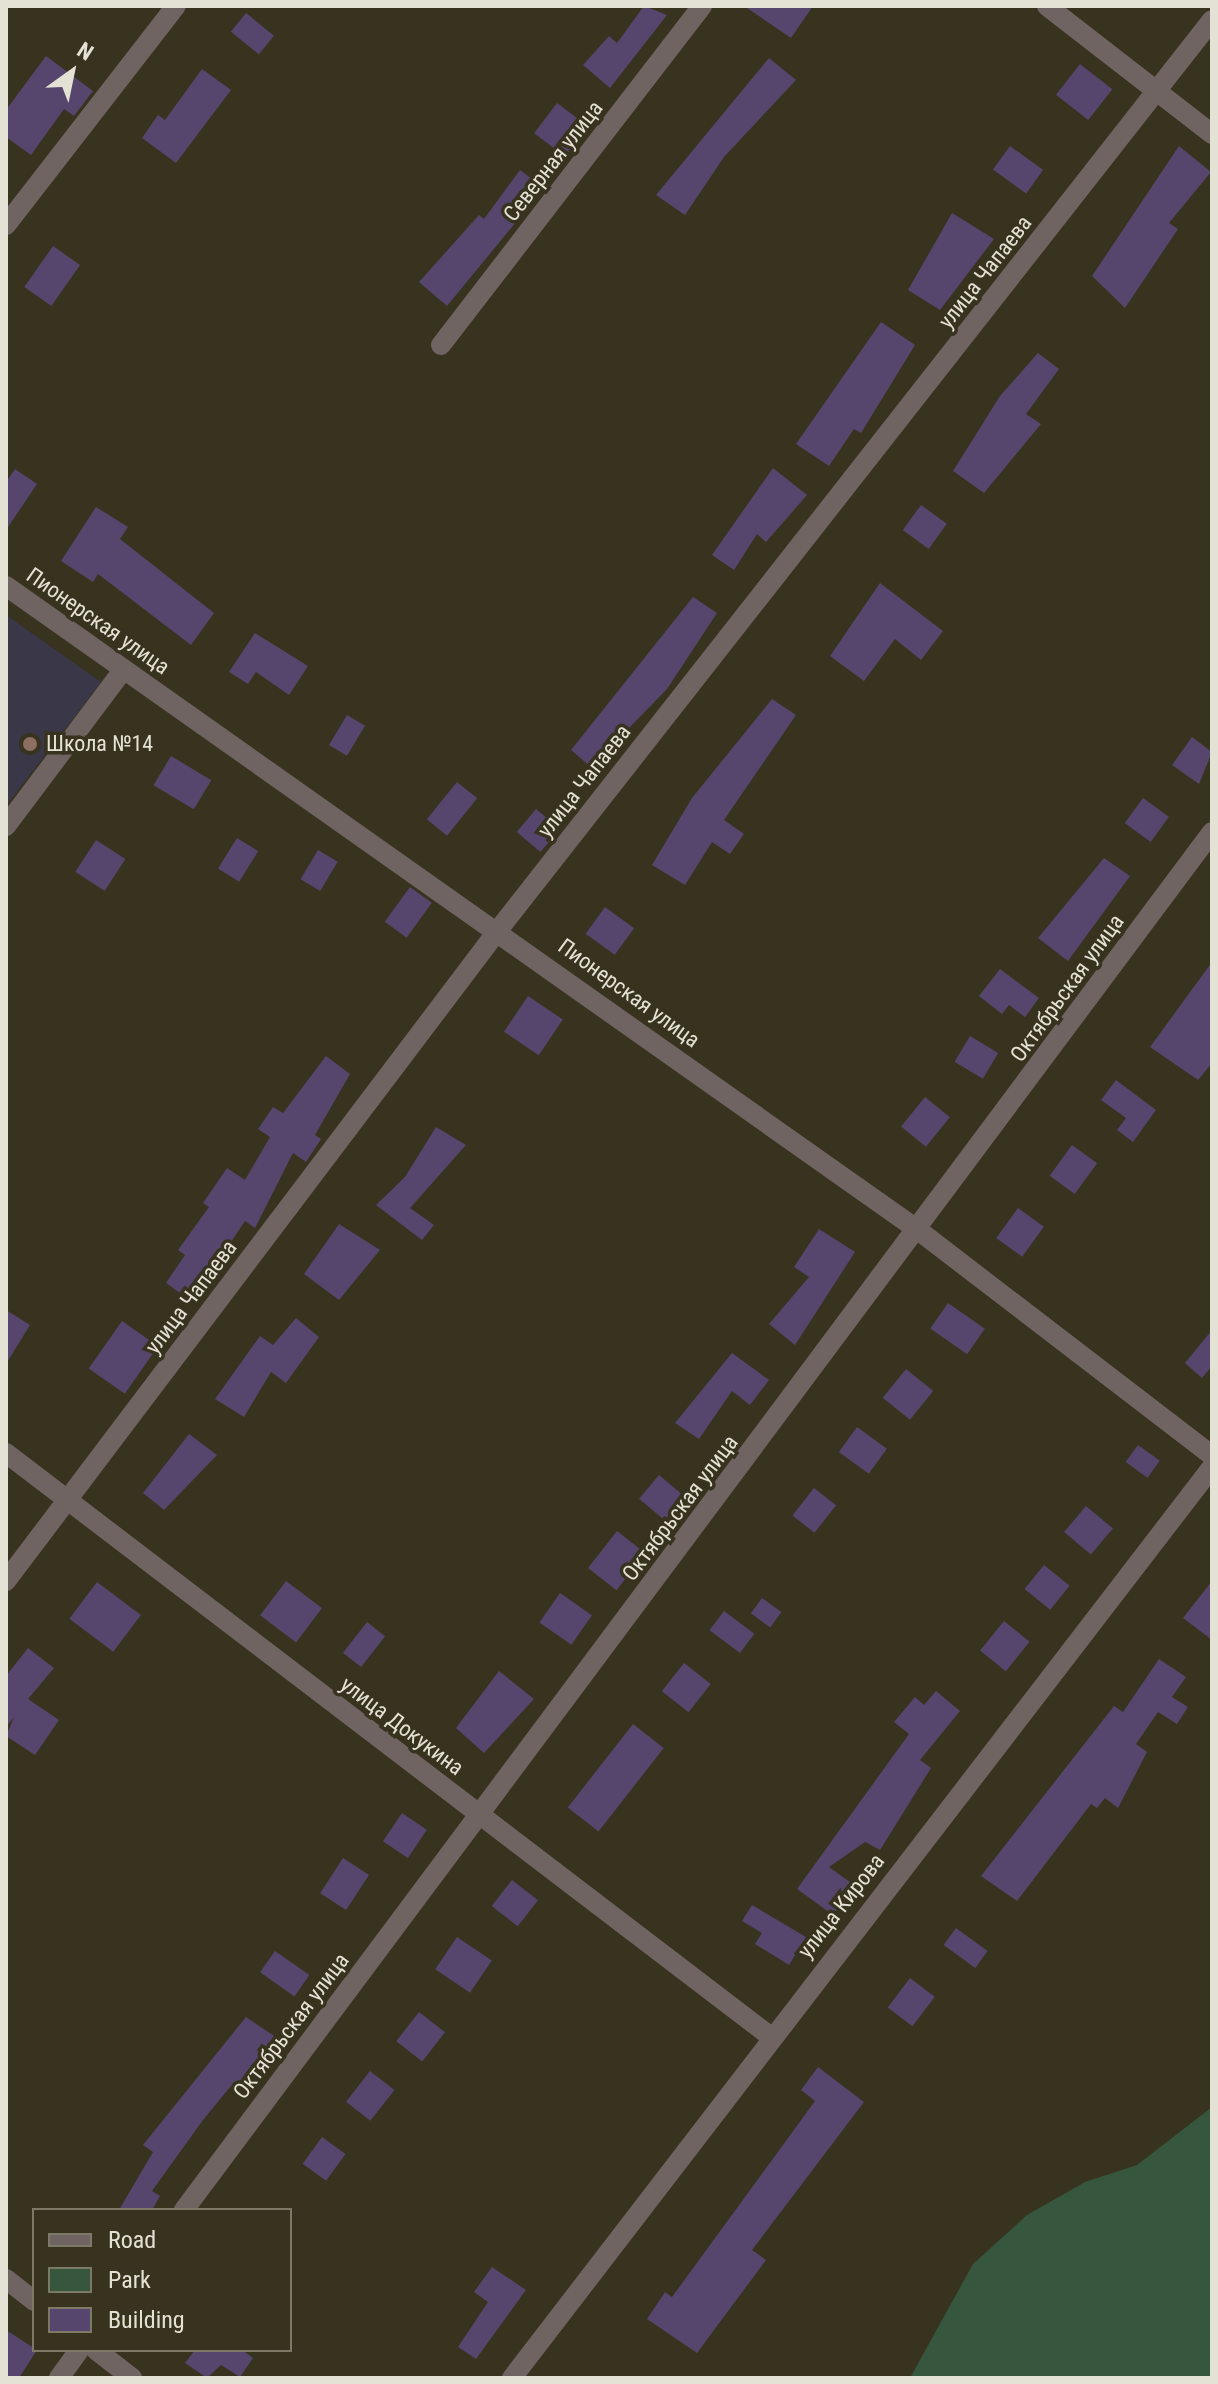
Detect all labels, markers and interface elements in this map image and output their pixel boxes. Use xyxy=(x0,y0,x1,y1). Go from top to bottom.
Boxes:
north arrow xyxy=(32,32,112,112)
text: N xyxy=(73,37,98,66)
street label: Северная улица xyxy=(498,95,608,227)
street label: улица Чапаева xyxy=(933,210,1037,334)
street label: Пионерская улица xyxy=(21,562,175,680)
street label: улица Чапаева xyxy=(532,719,636,843)
place label: Школа №14 xyxy=(46,731,153,757)
marker: Школа №14 xyxy=(21,735,39,753)
street label: Октябрьская улица xyxy=(1005,909,1129,1067)
street label: Пионерская улица xyxy=(553,933,705,1053)
street label: улица Чапаева xyxy=(140,1235,242,1359)
street label: Октябрьская улица xyxy=(617,1430,743,1586)
street label: улица Докукина xyxy=(335,1671,469,1781)
street label: улица Кирова xyxy=(792,1849,890,1963)
street label: Октябрьская улица xyxy=(228,1948,354,2104)
legend xyxy=(32,2208,292,2352)
text: Road xyxy=(108,2226,156,2254)
text: Park xyxy=(108,2266,151,2294)
text: Building xyxy=(108,2306,185,2334)

